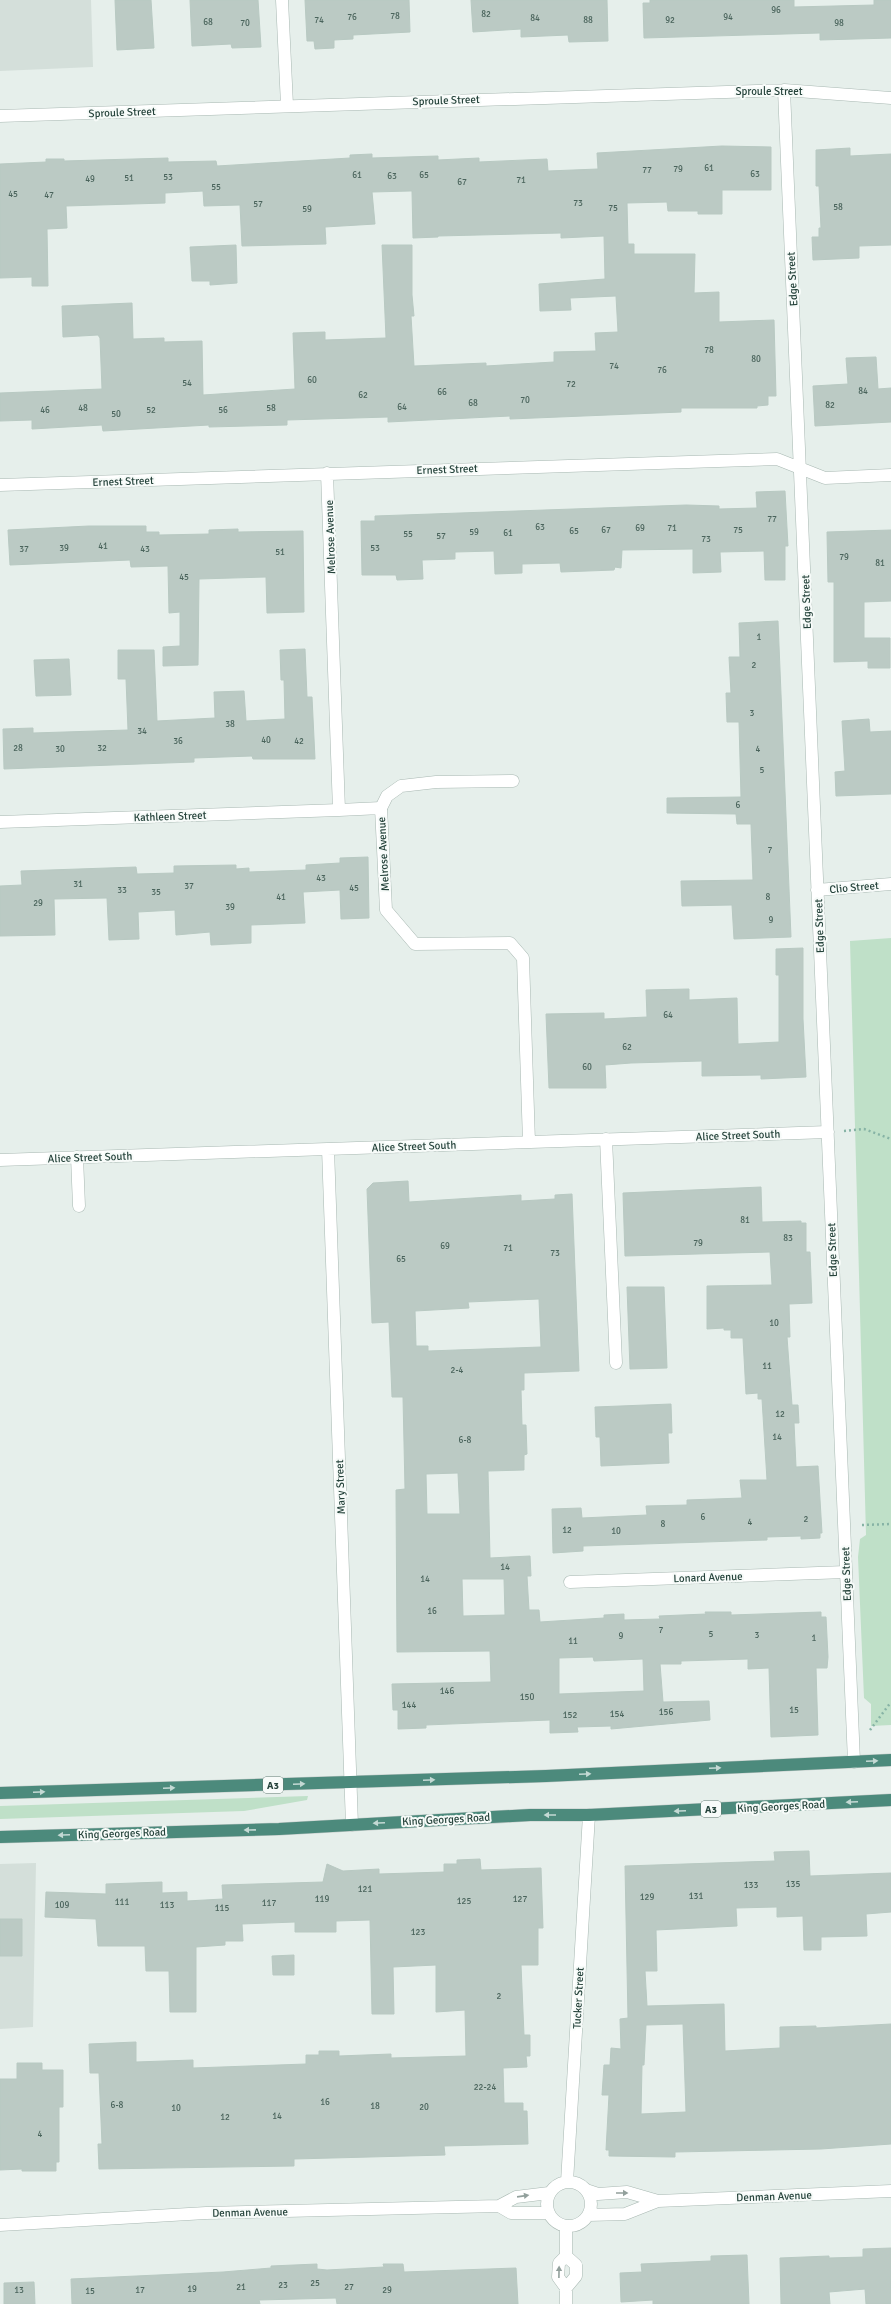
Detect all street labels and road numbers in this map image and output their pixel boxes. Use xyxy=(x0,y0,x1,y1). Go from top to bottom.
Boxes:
street label: Sproule Street xyxy=(735,85,803,98)
street label: Sproule Street xyxy=(412,93,480,108)
street label: Sproule Street xyxy=(88,105,156,120)
street label: Edge Street xyxy=(785,251,800,306)
street label: Ernest Street xyxy=(416,462,478,477)
street label: Ernest Street xyxy=(92,474,154,489)
street label: Melrose Avenue xyxy=(323,500,338,574)
street label: Edge Street xyxy=(799,574,814,629)
street label: Kathleen Street xyxy=(133,809,207,824)
street label: Melrose Avenue xyxy=(375,817,392,891)
street label: Clio Street xyxy=(829,879,879,896)
street label: Edge Street xyxy=(812,898,827,953)
street label: Alice Street South xyxy=(696,1128,781,1143)
street label: Alice Street South xyxy=(372,1139,457,1154)
street label: Alice Street South xyxy=(48,1150,133,1165)
street label: Edge Street xyxy=(825,1222,840,1277)
street label: Mary Street xyxy=(333,1459,348,1515)
street label: Edge Street xyxy=(839,1546,854,1601)
street label: Lonard Avenue xyxy=(673,1570,743,1585)
road number: A3 xyxy=(263,1777,283,1793)
street label: King Georges Road xyxy=(737,1798,826,1815)
road number: A3 xyxy=(701,1801,721,1817)
street label: King Georges Road xyxy=(402,1811,491,1828)
street label: King Georges Road xyxy=(78,1825,166,1842)
street label: Tucker Street xyxy=(570,1967,587,2029)
street label: Denman Avenue xyxy=(736,2189,812,2204)
street label: Denman Avenue xyxy=(212,2205,288,2220)

